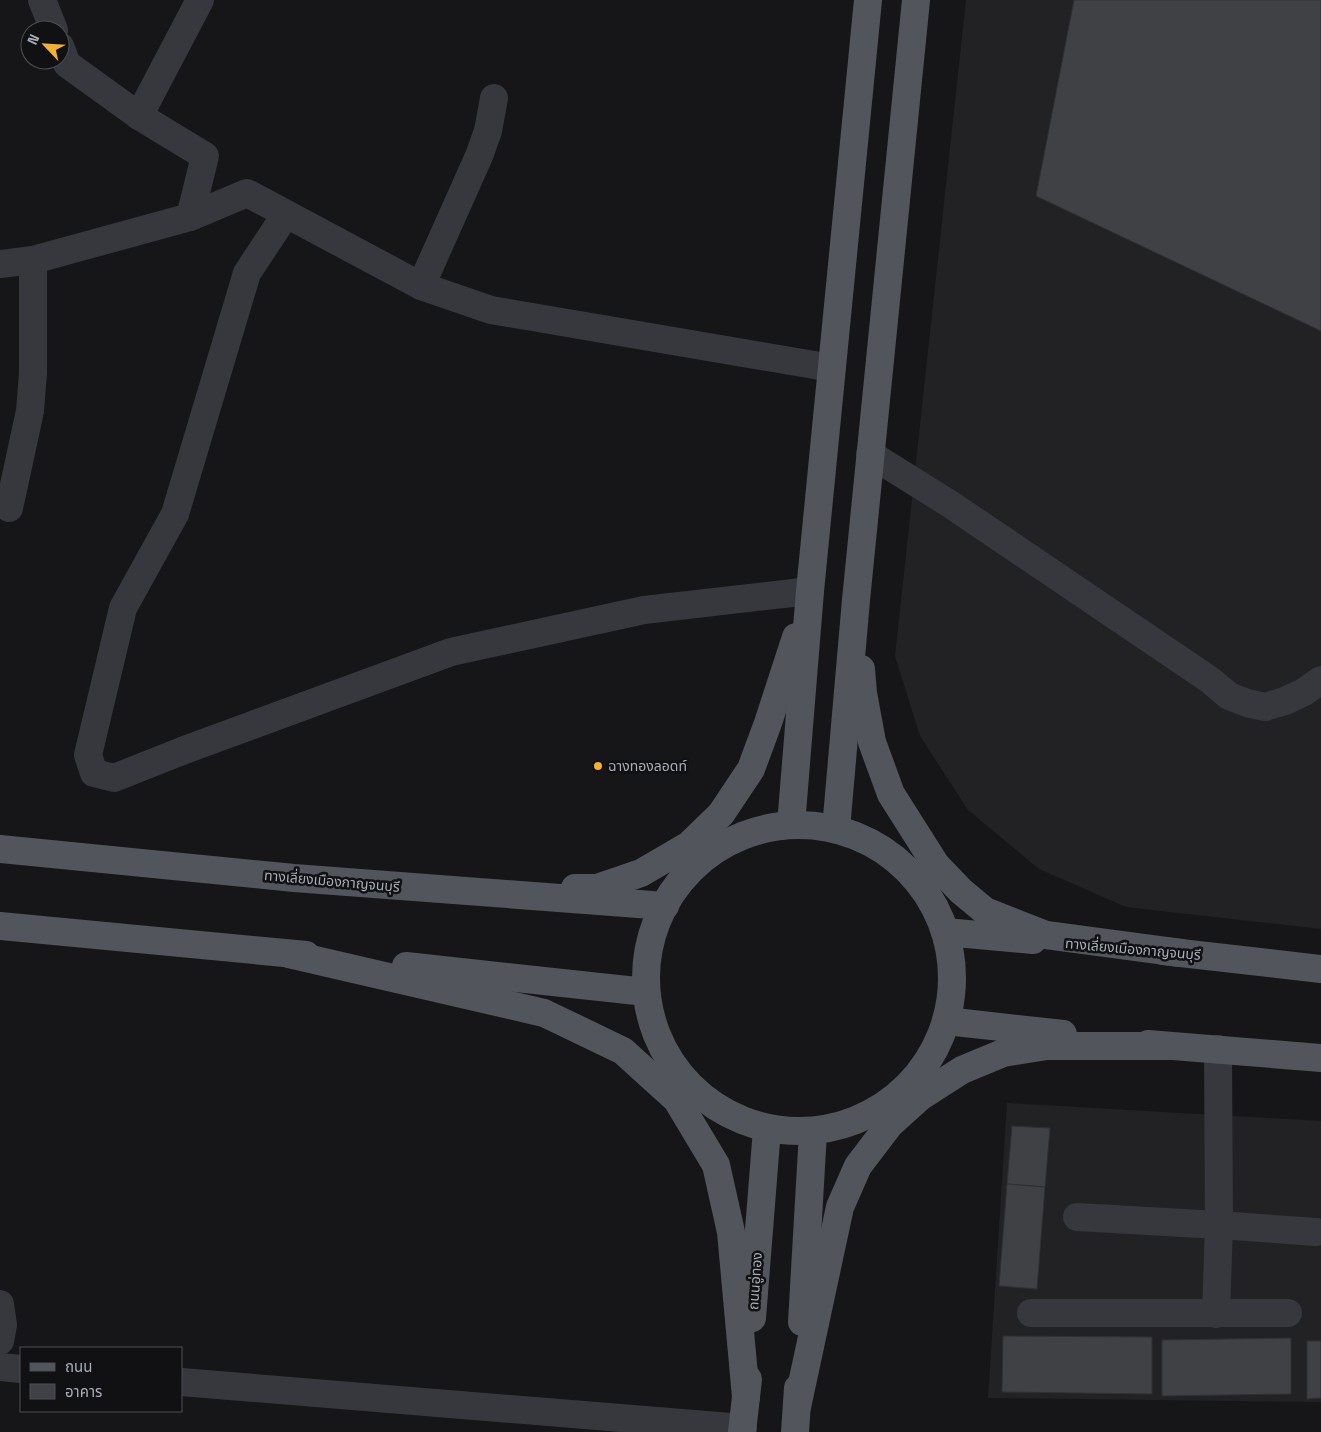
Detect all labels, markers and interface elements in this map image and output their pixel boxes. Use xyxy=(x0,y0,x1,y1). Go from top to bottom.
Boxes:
north arrow xyxy=(20,20,70,70)
text: N xyxy=(23,31,43,48)
place label: ฉางทองลอดท์ xyxy=(608,757,687,775)
marker: ฉางทองลอดท์ xyxy=(592,760,604,772)
street label: ทางเลี่ยงเมืองกาญจนบุรี xyxy=(263,865,401,896)
street label: ทางเลี่ยงเมืองกาญจนบุรี xyxy=(1064,933,1202,964)
street label: ถนนอู่ทอง xyxy=(744,1252,766,1310)
legend xyxy=(20,1347,182,1412)
text: ถนน xyxy=(65,1357,92,1376)
text: อาคาร xyxy=(65,1382,102,1401)

